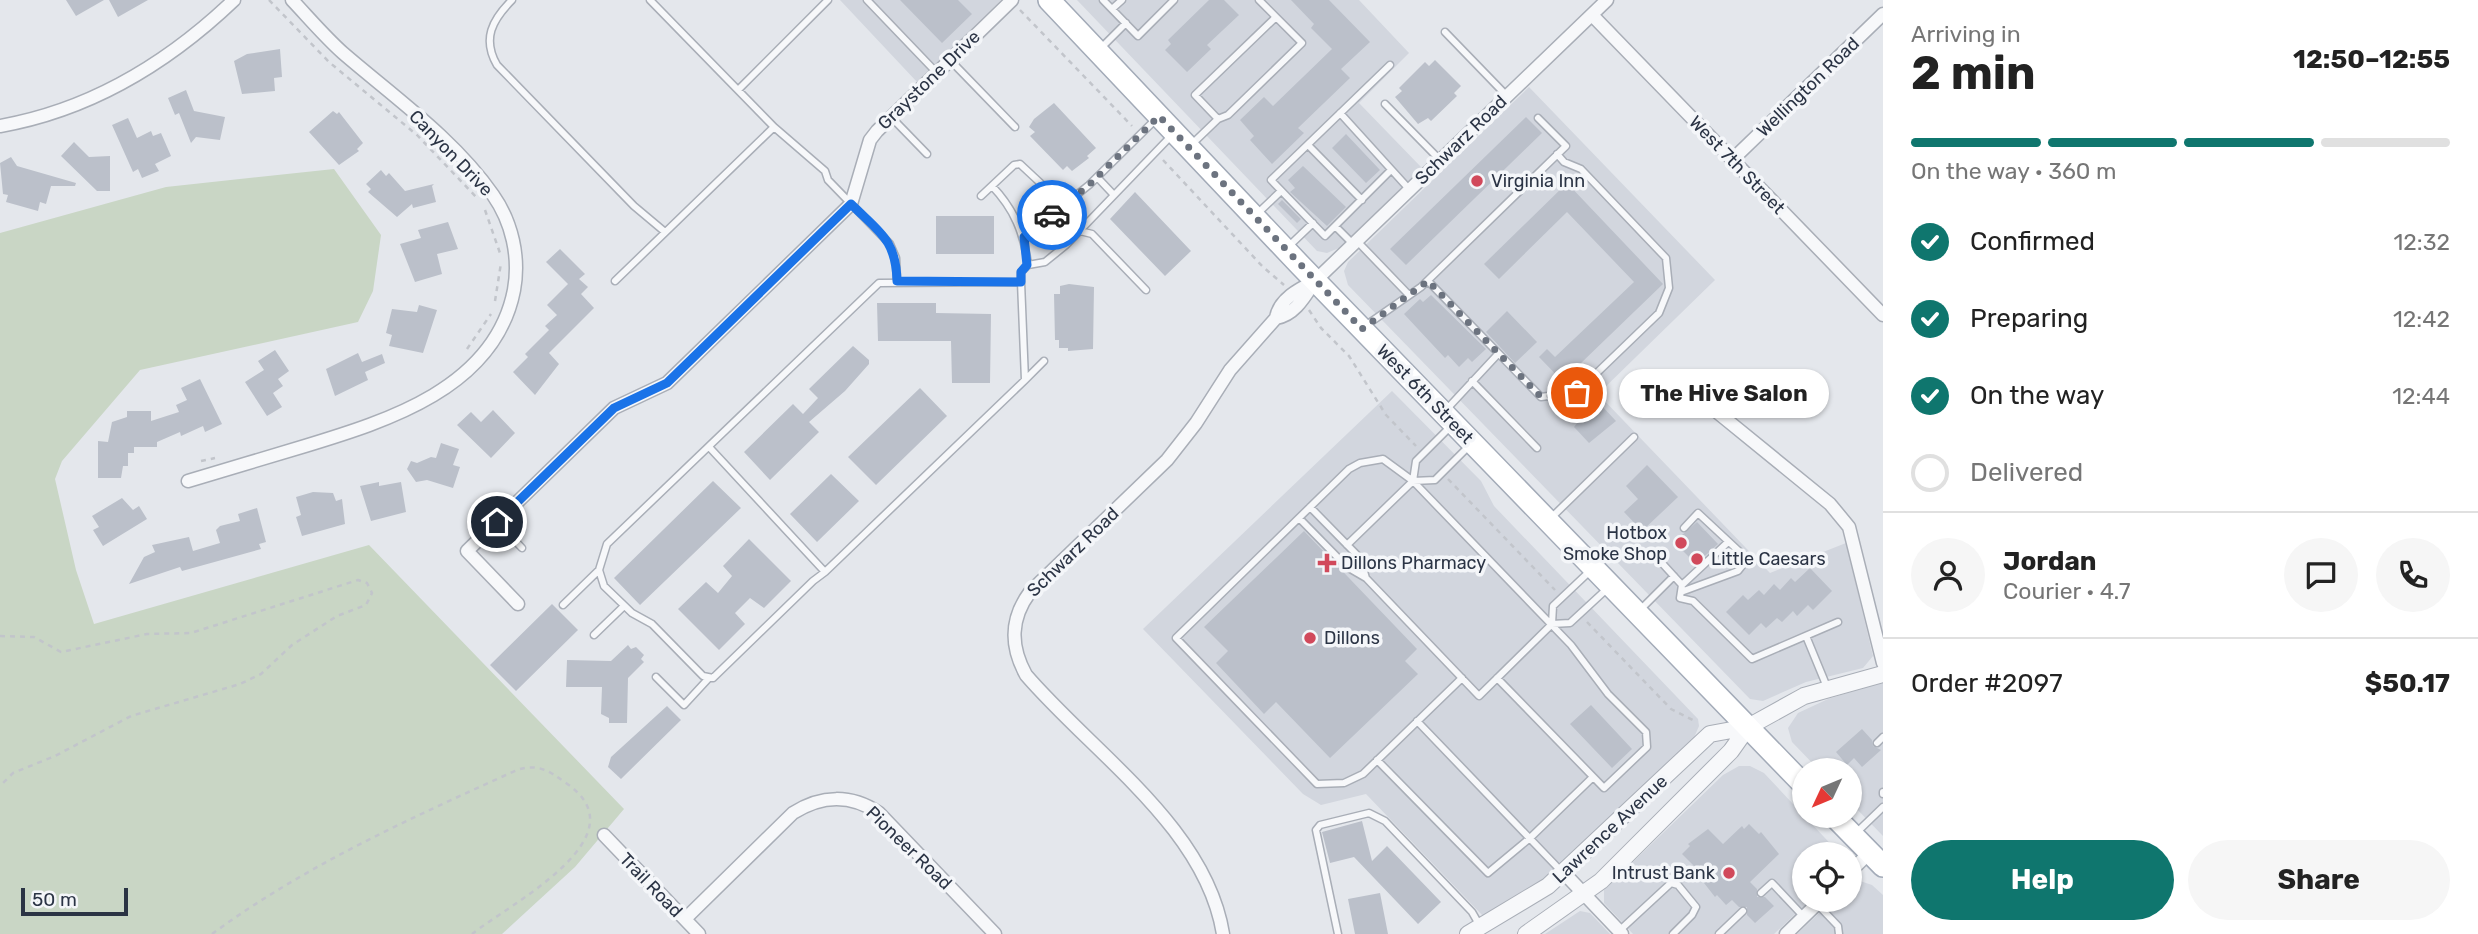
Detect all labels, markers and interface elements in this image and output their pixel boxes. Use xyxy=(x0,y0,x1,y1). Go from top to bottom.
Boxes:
text: Arriving in xyxy=(1911,20,2021,48)
street label: Graystone Drive xyxy=(873,26,985,134)
street label: Wellington Road xyxy=(1752,32,1864,142)
text: 12:50–12:55 xyxy=(2293,44,2450,75)
text: 2 min xyxy=(1911,46,2036,101)
street label: Schwarz Road xyxy=(1411,91,1511,189)
street label: Canyon Drive xyxy=(404,105,498,201)
street label: West 7th Street xyxy=(1684,111,1790,219)
text: On the way · 360 m xyxy=(1911,157,2117,185)
place label: Virginia Inn xyxy=(1491,170,1585,192)
marker: Virginia Inn xyxy=(1469,173,1485,189)
courier xyxy=(1017,180,1087,250)
icon: car xyxy=(1033,196,1071,234)
icon: check xyxy=(1911,223,1949,261)
text: Confirmed xyxy=(1970,226,2095,257)
text: 12:32 xyxy=(2393,228,2450,256)
icon: check xyxy=(1911,300,1949,338)
text: Preparing xyxy=(1970,303,2088,334)
text: 12:42 xyxy=(2393,305,2450,333)
street label: West 6th Street xyxy=(1372,340,1478,448)
pin xyxy=(1547,363,1607,423)
callout: The Hive Salon xyxy=(1619,368,1829,418)
icon: bag xyxy=(1558,374,1596,412)
icon: check xyxy=(1911,377,1949,415)
text: The Hive Salon xyxy=(1640,379,1808,407)
text: On the way xyxy=(1970,380,2104,411)
text: 12:44 xyxy=(2392,382,2450,410)
text: Delivered xyxy=(1970,457,2083,488)
pin xyxy=(467,492,527,552)
icon: home xyxy=(478,503,516,541)
street label: Schwarz Road xyxy=(1023,503,1123,601)
place label: Hotbox Smoke Shop xyxy=(1563,522,1667,565)
marker: Hotbox Smoke Shop xyxy=(1673,535,1689,551)
button: person xyxy=(1911,538,1985,612)
button: chat xyxy=(2284,538,2358,612)
button: phone xyxy=(2376,538,2450,612)
text: Jordan xyxy=(2003,546,2096,577)
place label: Little Caesars xyxy=(1711,548,1826,570)
marker: Little Caesars xyxy=(1689,551,1705,567)
place label: Dillons Pharmacy xyxy=(1341,552,1486,574)
marker: Dillons Pharmacy xyxy=(1319,555,1335,571)
text: Courier · 4.7 xyxy=(2003,577,2130,605)
place label: Dillons xyxy=(1324,627,1380,649)
marker: Dillons xyxy=(1302,630,1318,646)
text: Order #2097 xyxy=(1911,668,2063,699)
text: $50.17 xyxy=(2365,668,2450,699)
north arrow xyxy=(1792,758,1862,828)
map controls xyxy=(1792,758,1862,912)
street label: Lawrence Avenue xyxy=(1548,770,1672,888)
street label: Pioneer Road xyxy=(862,802,956,894)
button: Help xyxy=(1911,840,2174,920)
button: Share xyxy=(2188,840,2450,920)
button: locate xyxy=(1792,842,1862,912)
street label: Trail Road xyxy=(615,848,687,922)
place label: Intrust Bank xyxy=(1612,862,1716,884)
marker: Intrust Bank xyxy=(1721,865,1737,881)
scale bar xyxy=(21,885,128,917)
text: 50 m xyxy=(32,888,77,911)

